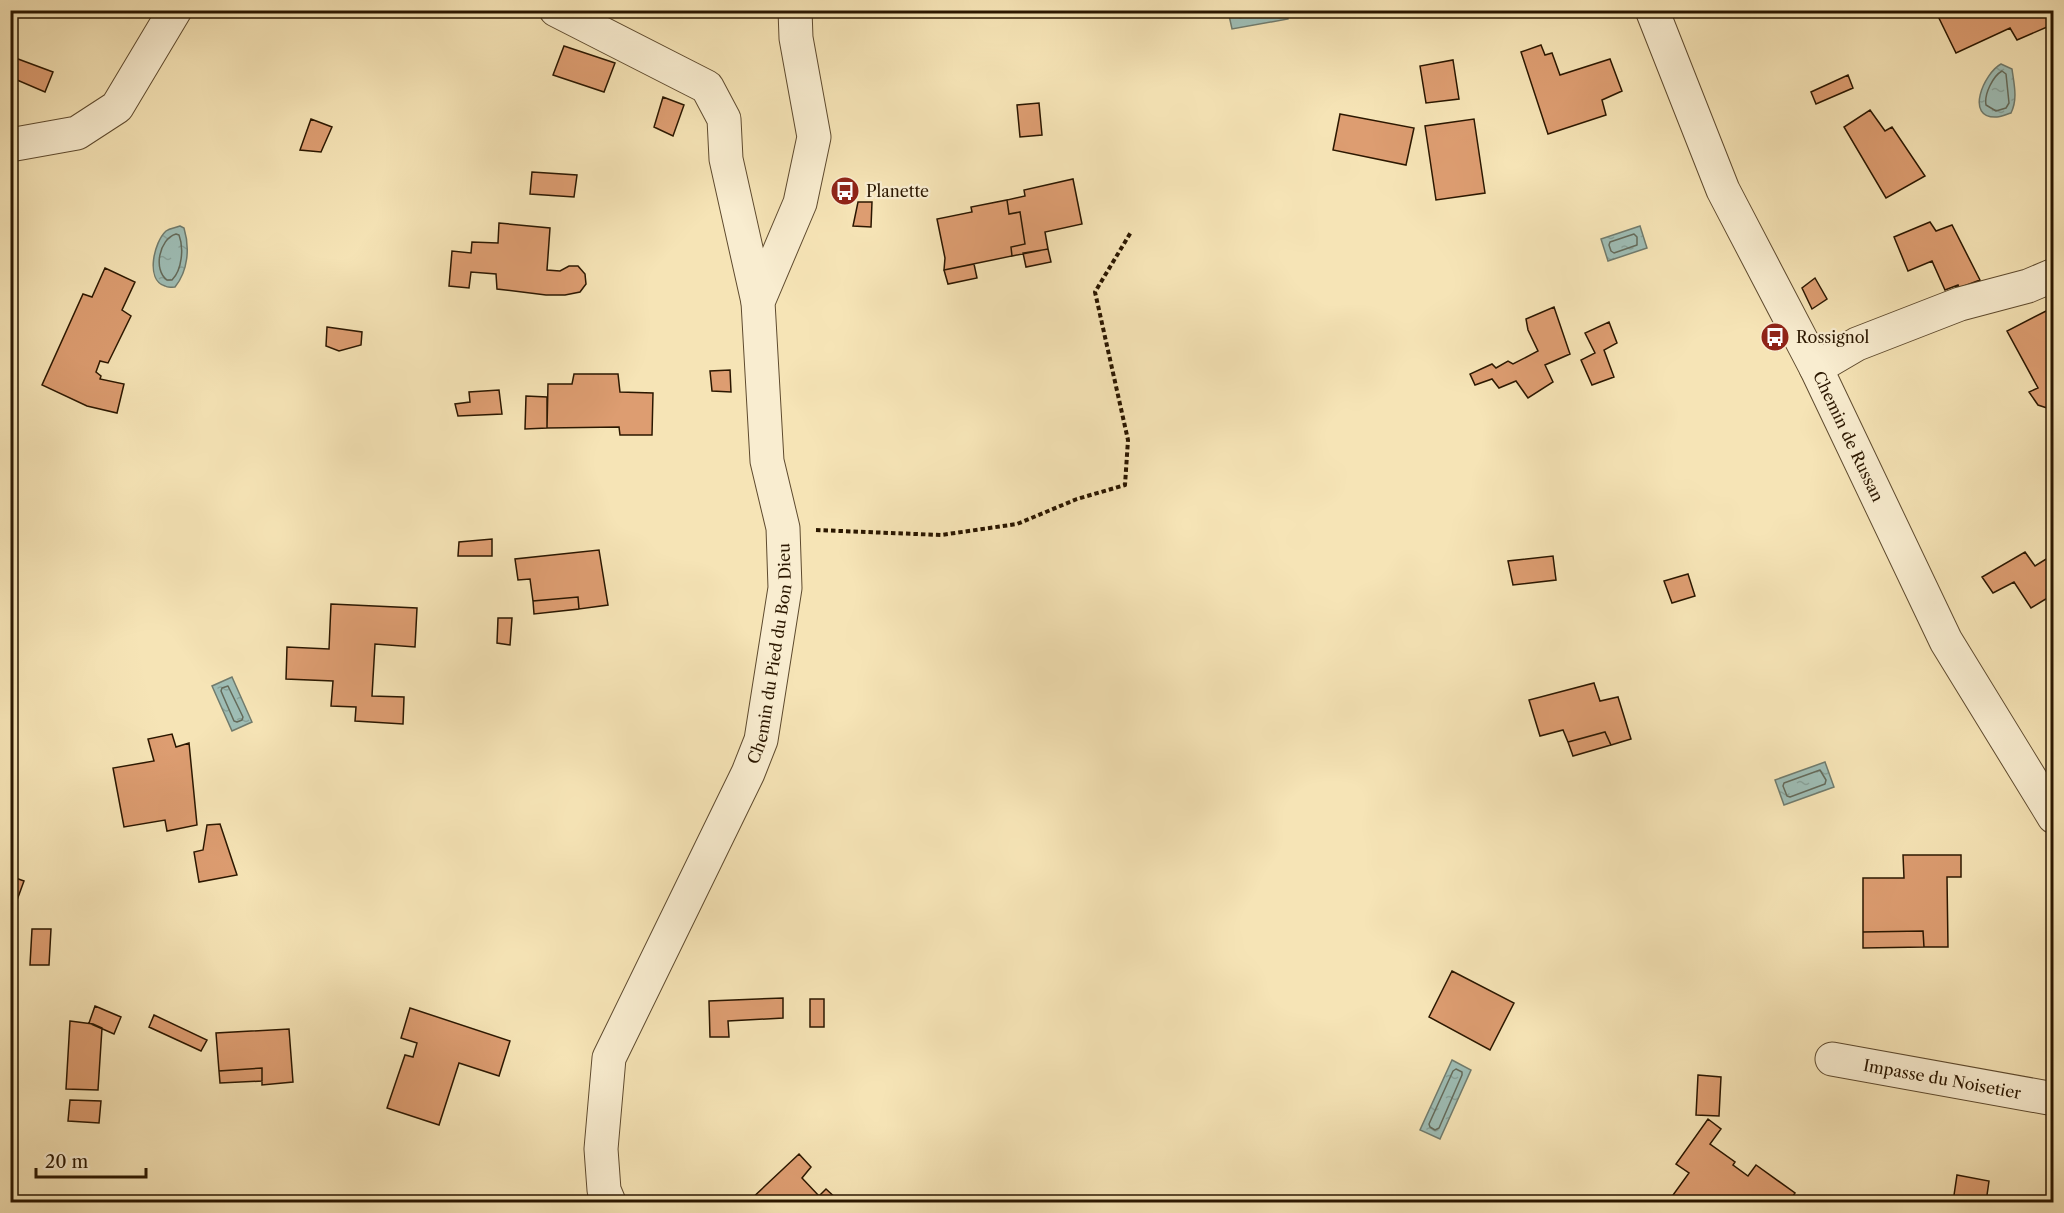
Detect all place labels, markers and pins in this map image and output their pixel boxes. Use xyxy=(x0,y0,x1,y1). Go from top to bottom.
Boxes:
bus stop icon: Planette xyxy=(829,175,861,207)
place label: Planette xyxy=(866,181,929,201)
bus stop icon: Rossignol xyxy=(1759,321,1791,353)
place label: Rossignol xyxy=(1796,327,1869,347)

